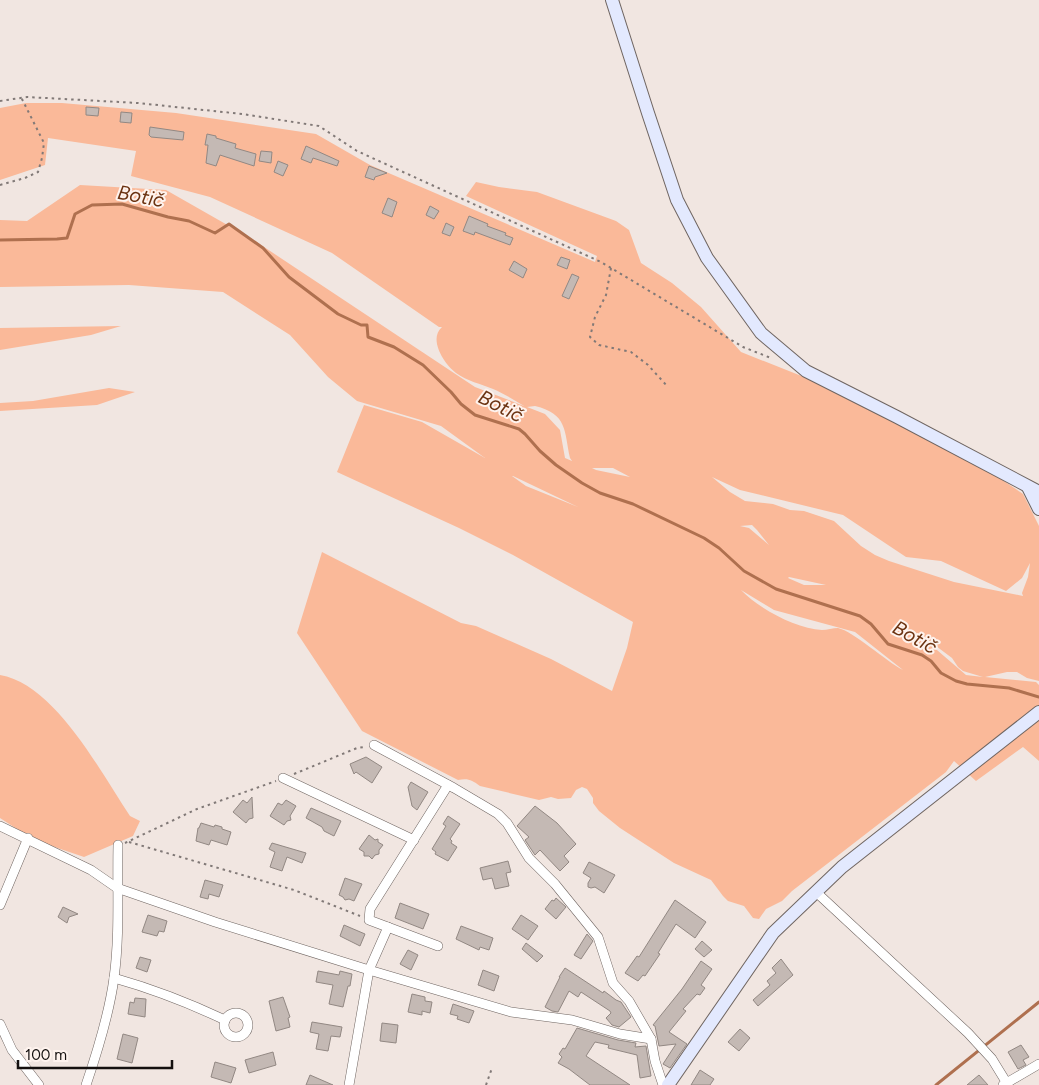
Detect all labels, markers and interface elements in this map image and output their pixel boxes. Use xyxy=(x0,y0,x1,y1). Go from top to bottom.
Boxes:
water label: Botič xyxy=(116,180,167,212)
water label: Botič xyxy=(475,385,528,427)
water label: Botič xyxy=(889,615,942,659)
scale bar xyxy=(18,1038,171,1070)
text: 100 m xyxy=(25,1046,67,1064)

